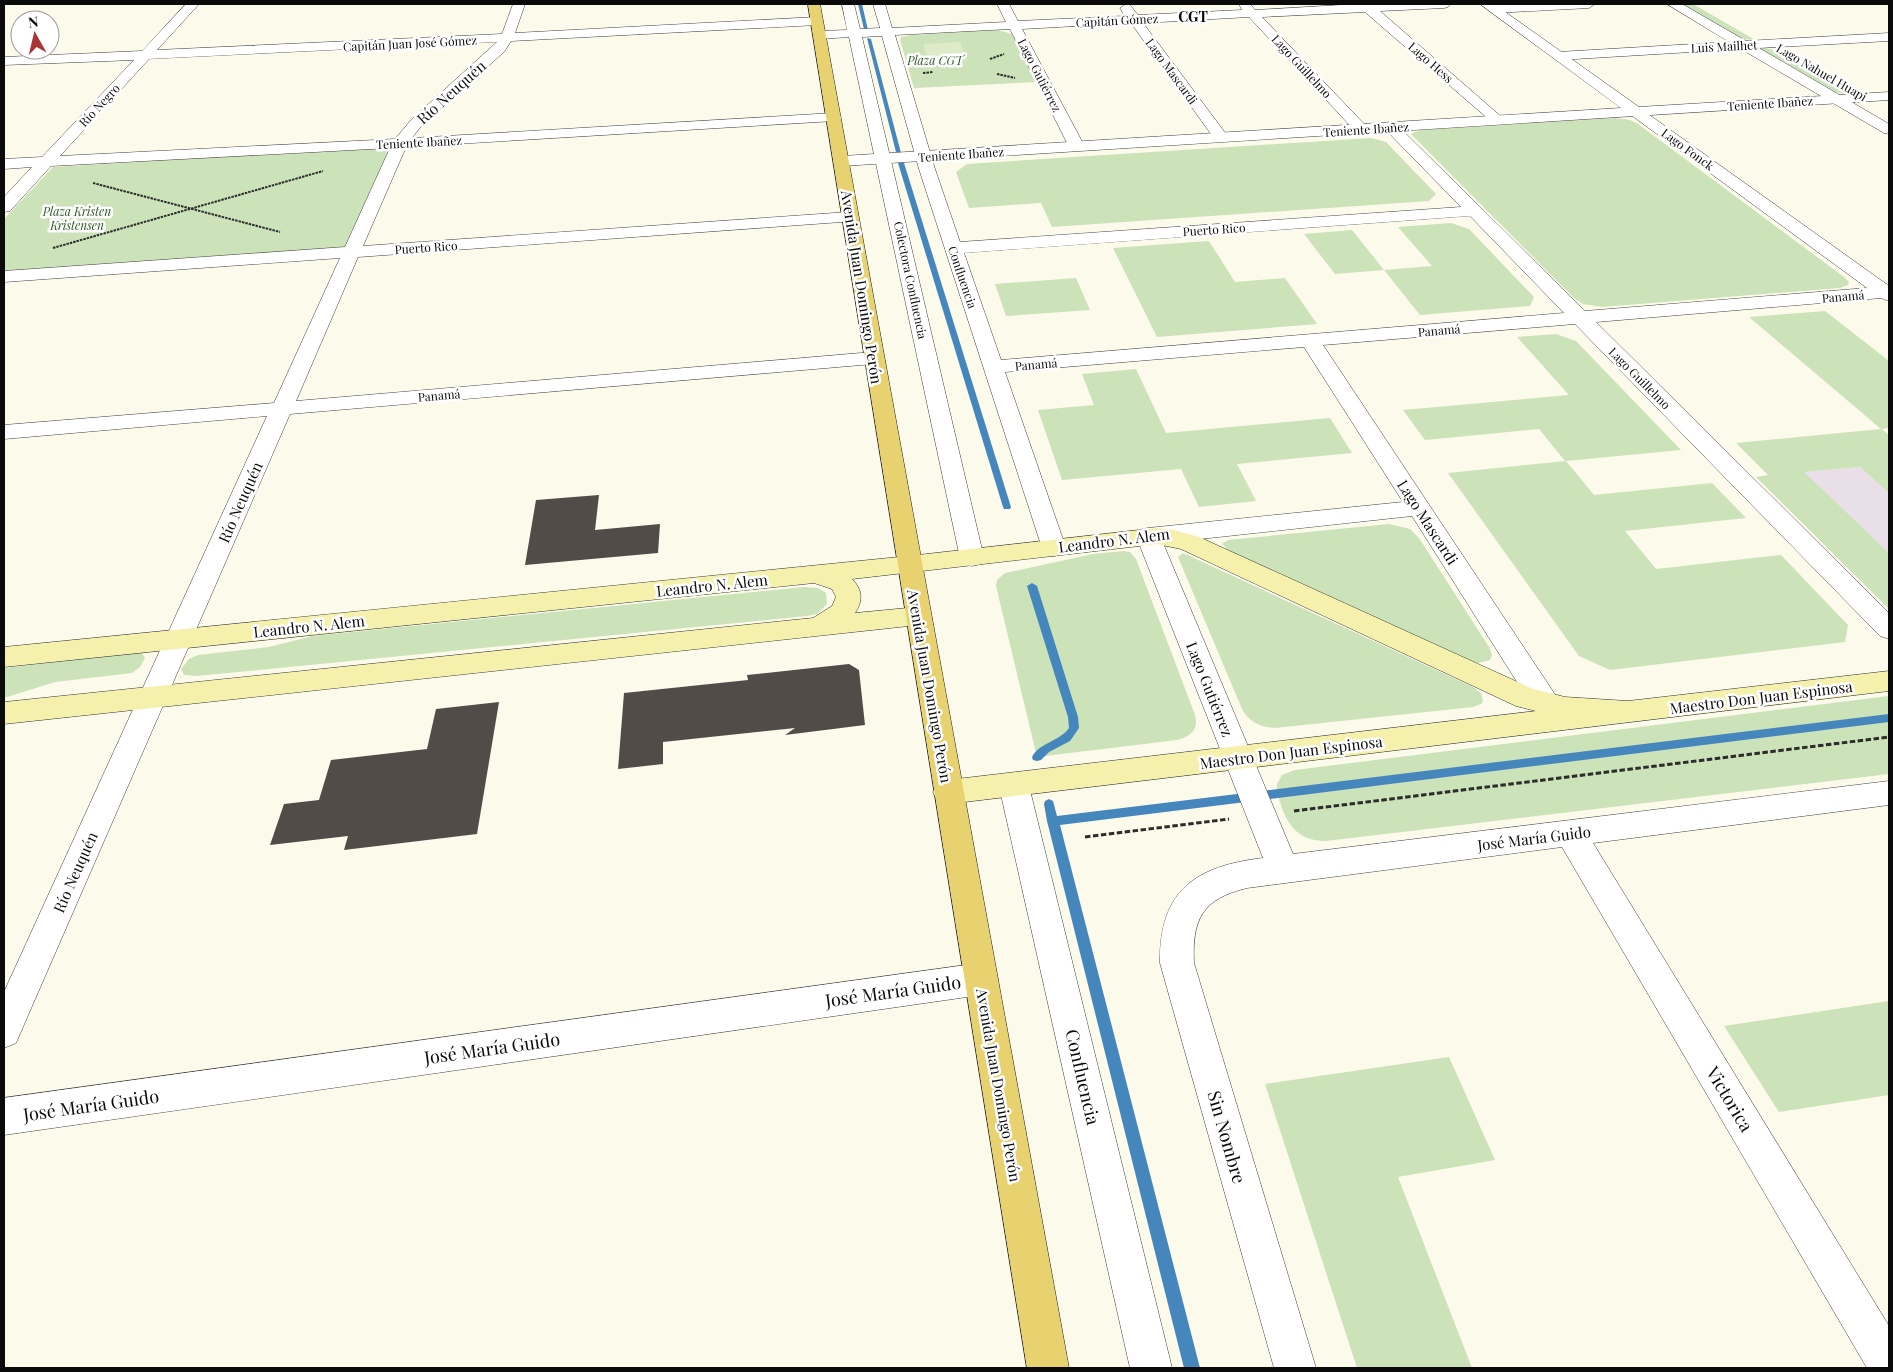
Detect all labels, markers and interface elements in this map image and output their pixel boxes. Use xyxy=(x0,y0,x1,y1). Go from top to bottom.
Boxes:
district label: CGT xyxy=(1178,7,1208,26)
north arrow xyxy=(10,10,60,60)
street label: Capitán Gómez xyxy=(1075,10,1159,30)
text: N xyxy=(27,12,39,32)
street label: Capitán Juan José Gómez xyxy=(343,31,478,54)
street label: Lago Guillelmo xyxy=(1268,31,1336,101)
street label: Lago Mascardi xyxy=(1143,35,1202,108)
street label: Lago Gutiérrez xyxy=(1015,36,1065,115)
street label: Luis Mailhet xyxy=(1690,36,1758,56)
street label: Lago Hess xyxy=(1405,38,1457,86)
street label: Lago Nahuel Huapi xyxy=(1774,40,1871,105)
park label: Plaza CGT xyxy=(906,52,965,68)
street label: Río Neuquén xyxy=(412,56,490,128)
street label: Río Negro xyxy=(75,80,123,130)
street label: Teniente Ibañez xyxy=(1727,92,1814,114)
street label: Teniente Ibañez xyxy=(1323,118,1410,140)
street label: Lago Fonck xyxy=(1658,124,1718,174)
street label: Teniente Ibañez xyxy=(376,132,463,152)
street label: Teniente Ibañez xyxy=(918,143,1005,165)
street label: Avenida Juan Domingo Perón xyxy=(837,188,887,385)
park label: Plaza Kristen Kristensen xyxy=(42,203,111,233)
street label: Puerto Rico xyxy=(1182,219,1246,239)
street label: Colectora Confluencia xyxy=(891,220,931,340)
street label: Puerto Rico xyxy=(394,237,458,257)
street label: Confluencia xyxy=(945,244,981,310)
street label: Panamá xyxy=(1821,286,1865,306)
street label: Panamá xyxy=(1417,320,1461,340)
street label: Lago Guillelmo xyxy=(1606,344,1675,413)
street label: Panamá xyxy=(1014,354,1058,374)
street label: Panamá xyxy=(417,385,461,405)
street label: Río Neuquén xyxy=(213,458,267,546)
street label: Lago Mascardi xyxy=(1393,476,1463,569)
street label: Leandro N. Alem xyxy=(1057,523,1171,557)
street label: Leandro N. Alem xyxy=(655,569,769,601)
street label: Avenida Juan Domingo Perón xyxy=(903,587,957,784)
street label: Leandro N. Alem xyxy=(252,610,366,642)
street label: Lago Gutiérrez xyxy=(1182,639,1238,739)
street label: Maestro Don Juan Espinosa xyxy=(1668,676,1854,718)
street label: Maestro Don Juan Espinosa xyxy=(1198,731,1384,773)
street label: José María Guido xyxy=(1475,821,1592,855)
street label: Río Neuquén xyxy=(48,828,102,916)
street label: José María Guido xyxy=(823,970,963,1013)
street label: Avenida Juan Domingo Perón xyxy=(972,986,1026,1183)
street label: José María Guido xyxy=(422,1027,562,1070)
street label: Confluencia xyxy=(1060,1027,1106,1127)
street label: Victorica xyxy=(1701,1061,1759,1136)
street label: José María Guido xyxy=(21,1084,161,1127)
street label: Sin Nombre xyxy=(1202,1088,1252,1186)

